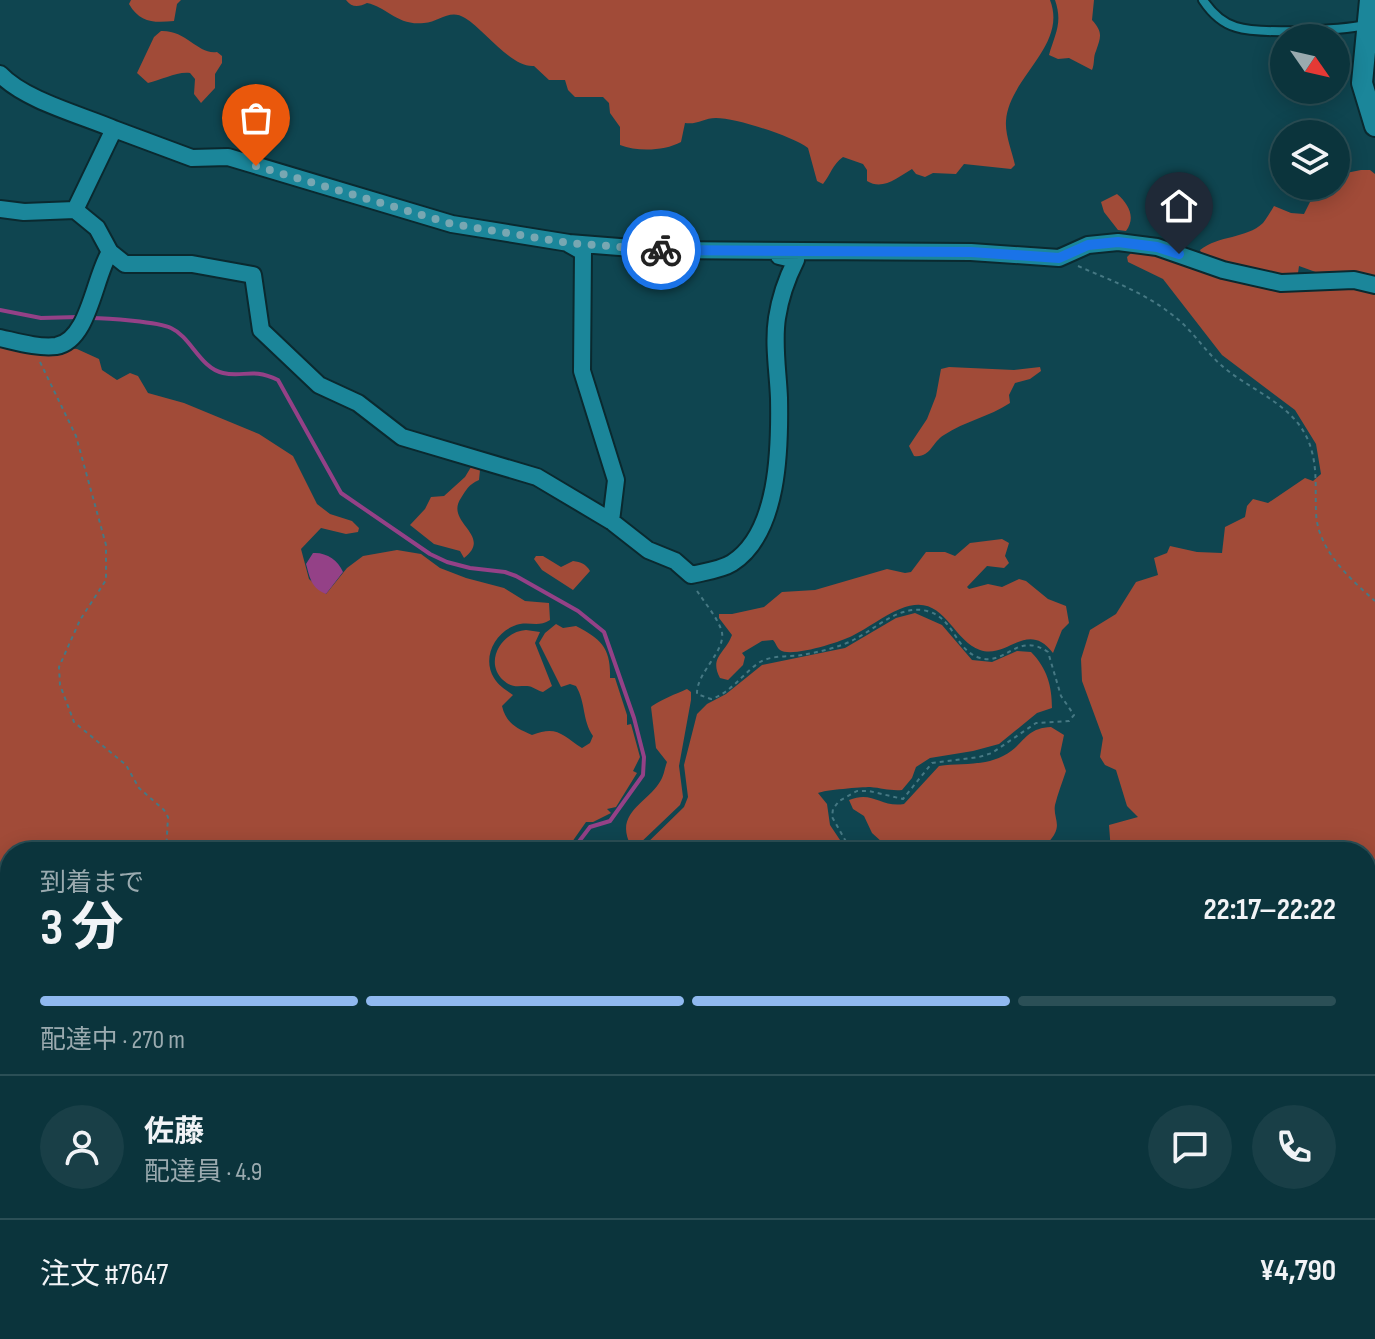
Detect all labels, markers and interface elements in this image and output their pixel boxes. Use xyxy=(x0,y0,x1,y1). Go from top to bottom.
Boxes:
north arrow xyxy=(1270,24,1350,104)
map controls xyxy=(1270,24,1350,200)
pin xyxy=(222,84,290,166)
icon: bag xyxy=(234,96,278,140)
button: layers xyxy=(1270,120,1350,200)
pin xyxy=(1145,172,1213,254)
icon: home xyxy=(1157,184,1201,228)
courier xyxy=(621,210,701,290)
icon: bike xyxy=(639,228,683,272)
text: 到着まで xyxy=(40,868,144,899)
text: 22:17–22:22 xyxy=(1203,892,1336,928)
text: 3 分 xyxy=(40,897,123,960)
text: 配達中 · 270 m xyxy=(40,1025,185,1056)
button: person xyxy=(40,1105,124,1189)
button: chat xyxy=(1148,1105,1232,1189)
button: phone xyxy=(1252,1105,1336,1189)
text: 佐藤 xyxy=(144,1114,204,1150)
text: 配達員 · 4.9 xyxy=(144,1157,262,1188)
text: ¥4,790 xyxy=(1260,1253,1336,1289)
text: 注文 #7647 xyxy=(40,1257,168,1293)

